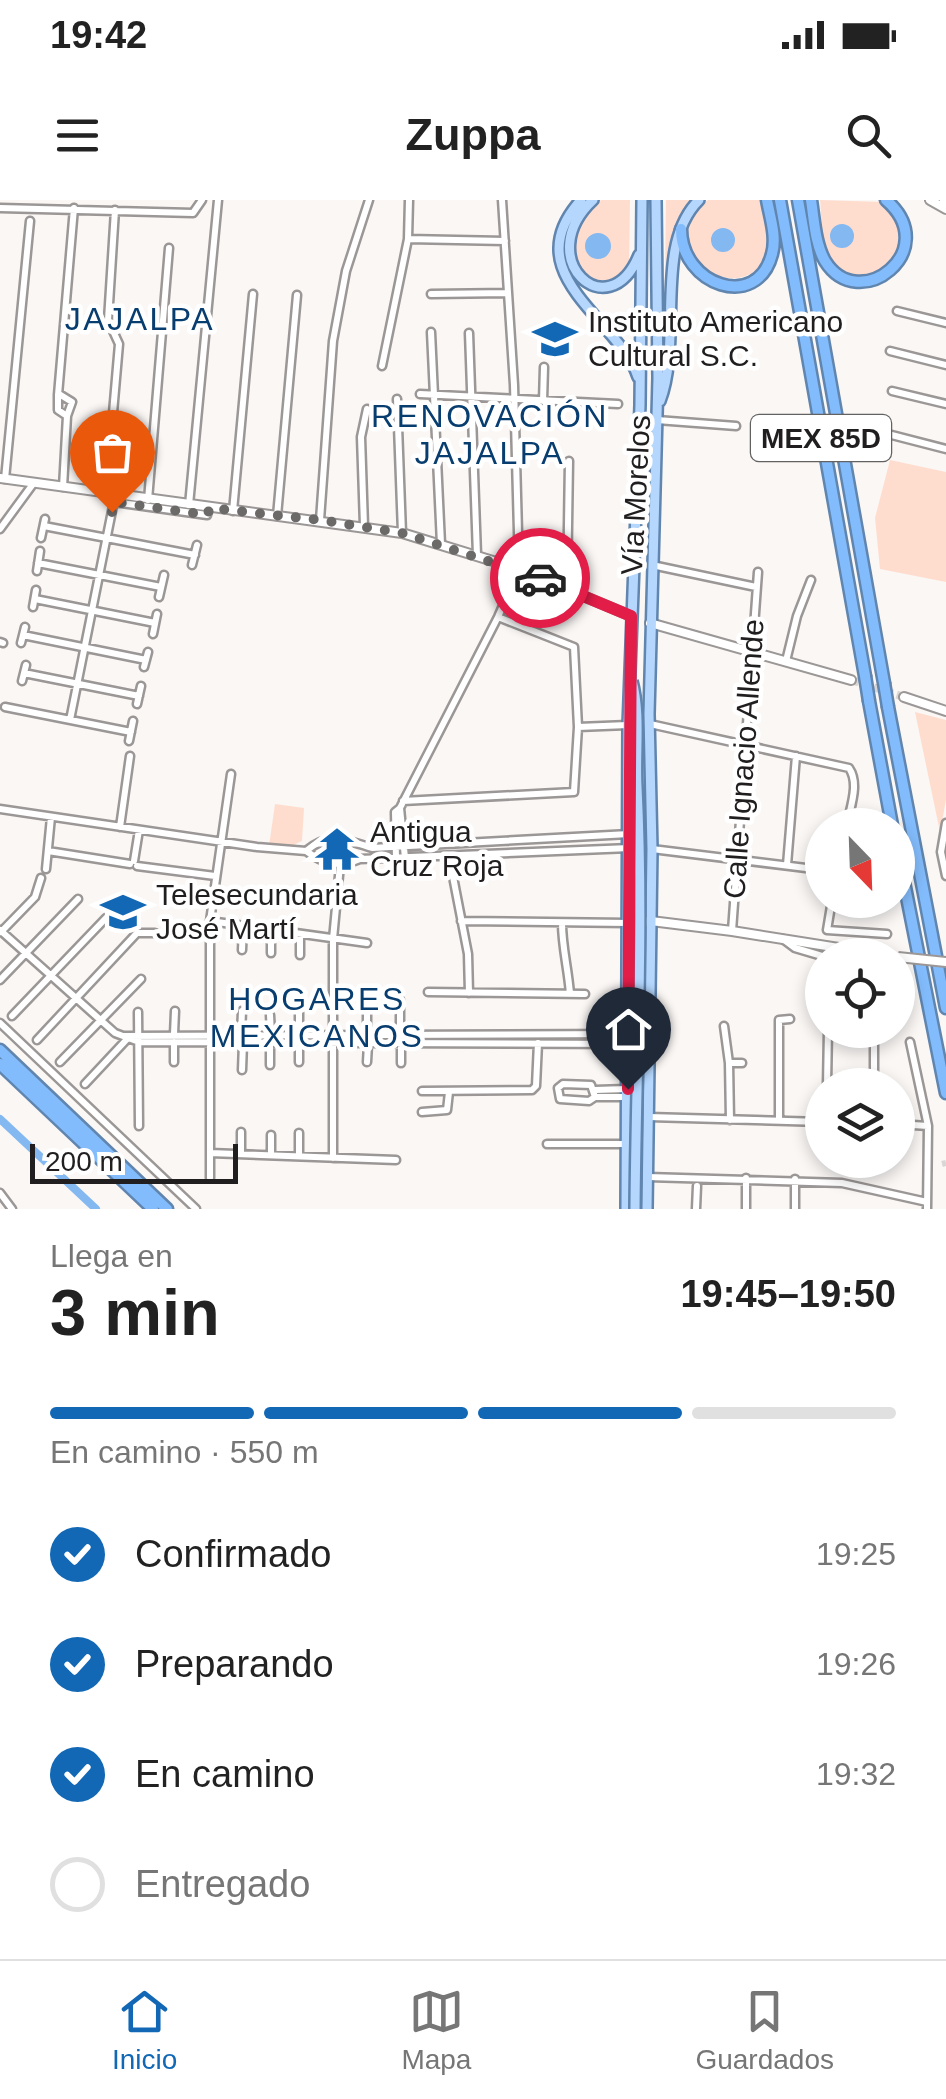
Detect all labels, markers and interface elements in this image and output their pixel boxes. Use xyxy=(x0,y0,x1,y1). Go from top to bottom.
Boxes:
text: 19:42 xyxy=(50,14,147,56)
icon: menu xyxy=(50,108,105,163)
icon: search xyxy=(841,108,896,163)
text: Zuppa xyxy=(406,109,540,160)
district label: JAJALPA xyxy=(65,301,215,337)
place label: Instituto Americano Cultural S.C. xyxy=(588,305,843,372)
school or university icon: Instituto Americano Cultural S.C. xyxy=(531,315,579,363)
district label: RENOVACIÓN JAJALPA xyxy=(371,398,609,471)
pin xyxy=(70,410,155,513)
street label: Vía Morelos xyxy=(615,414,656,576)
road number: MEX 85D xyxy=(751,415,891,461)
icon: bag xyxy=(85,425,140,480)
courier xyxy=(490,528,590,628)
icon: car xyxy=(513,551,568,606)
street label: Calle Ignacio Allende xyxy=(717,618,770,900)
north arrow xyxy=(805,808,915,918)
map controls xyxy=(805,808,915,1178)
place label: Antigua Cruz Roja xyxy=(370,815,504,882)
temple icon: Antigua Cruz Roja xyxy=(313,825,361,873)
place label: Telesecundaria José Martí xyxy=(156,878,358,945)
school or university icon: Telesecundaria José Martí xyxy=(99,888,147,936)
button: locate xyxy=(805,938,915,1048)
district label: HOGARES MEXICANOS xyxy=(210,981,424,1054)
pin xyxy=(586,987,671,1090)
icon: home xyxy=(601,1002,656,1057)
button: layers xyxy=(805,1068,915,1178)
scale bar xyxy=(30,1139,238,1184)
text: 200 m xyxy=(45,1146,123,1177)
text: Llega en xyxy=(50,1238,173,1274)
text: 19:45–19:50 xyxy=(680,1273,896,1315)
text: 3 min xyxy=(50,1276,220,1349)
text: En camino · 550 m xyxy=(50,1434,319,1470)
icon: check xyxy=(50,1527,105,1582)
text: Confirmado xyxy=(135,1533,331,1575)
text: 19:25 xyxy=(816,1536,896,1572)
icon: check xyxy=(50,1637,105,1692)
text: Preparando xyxy=(135,1643,334,1685)
text: 19:26 xyxy=(816,1646,896,1682)
icon: check xyxy=(50,1747,105,1802)
text: En camino xyxy=(135,1753,315,1795)
text: 19:32 xyxy=(816,1756,896,1792)
text: Entregado xyxy=(135,1863,310,1905)
tab: Inicio xyxy=(112,1984,177,2076)
tab: Mapa xyxy=(401,1984,471,2076)
tab: Guardados xyxy=(695,1984,834,2076)

